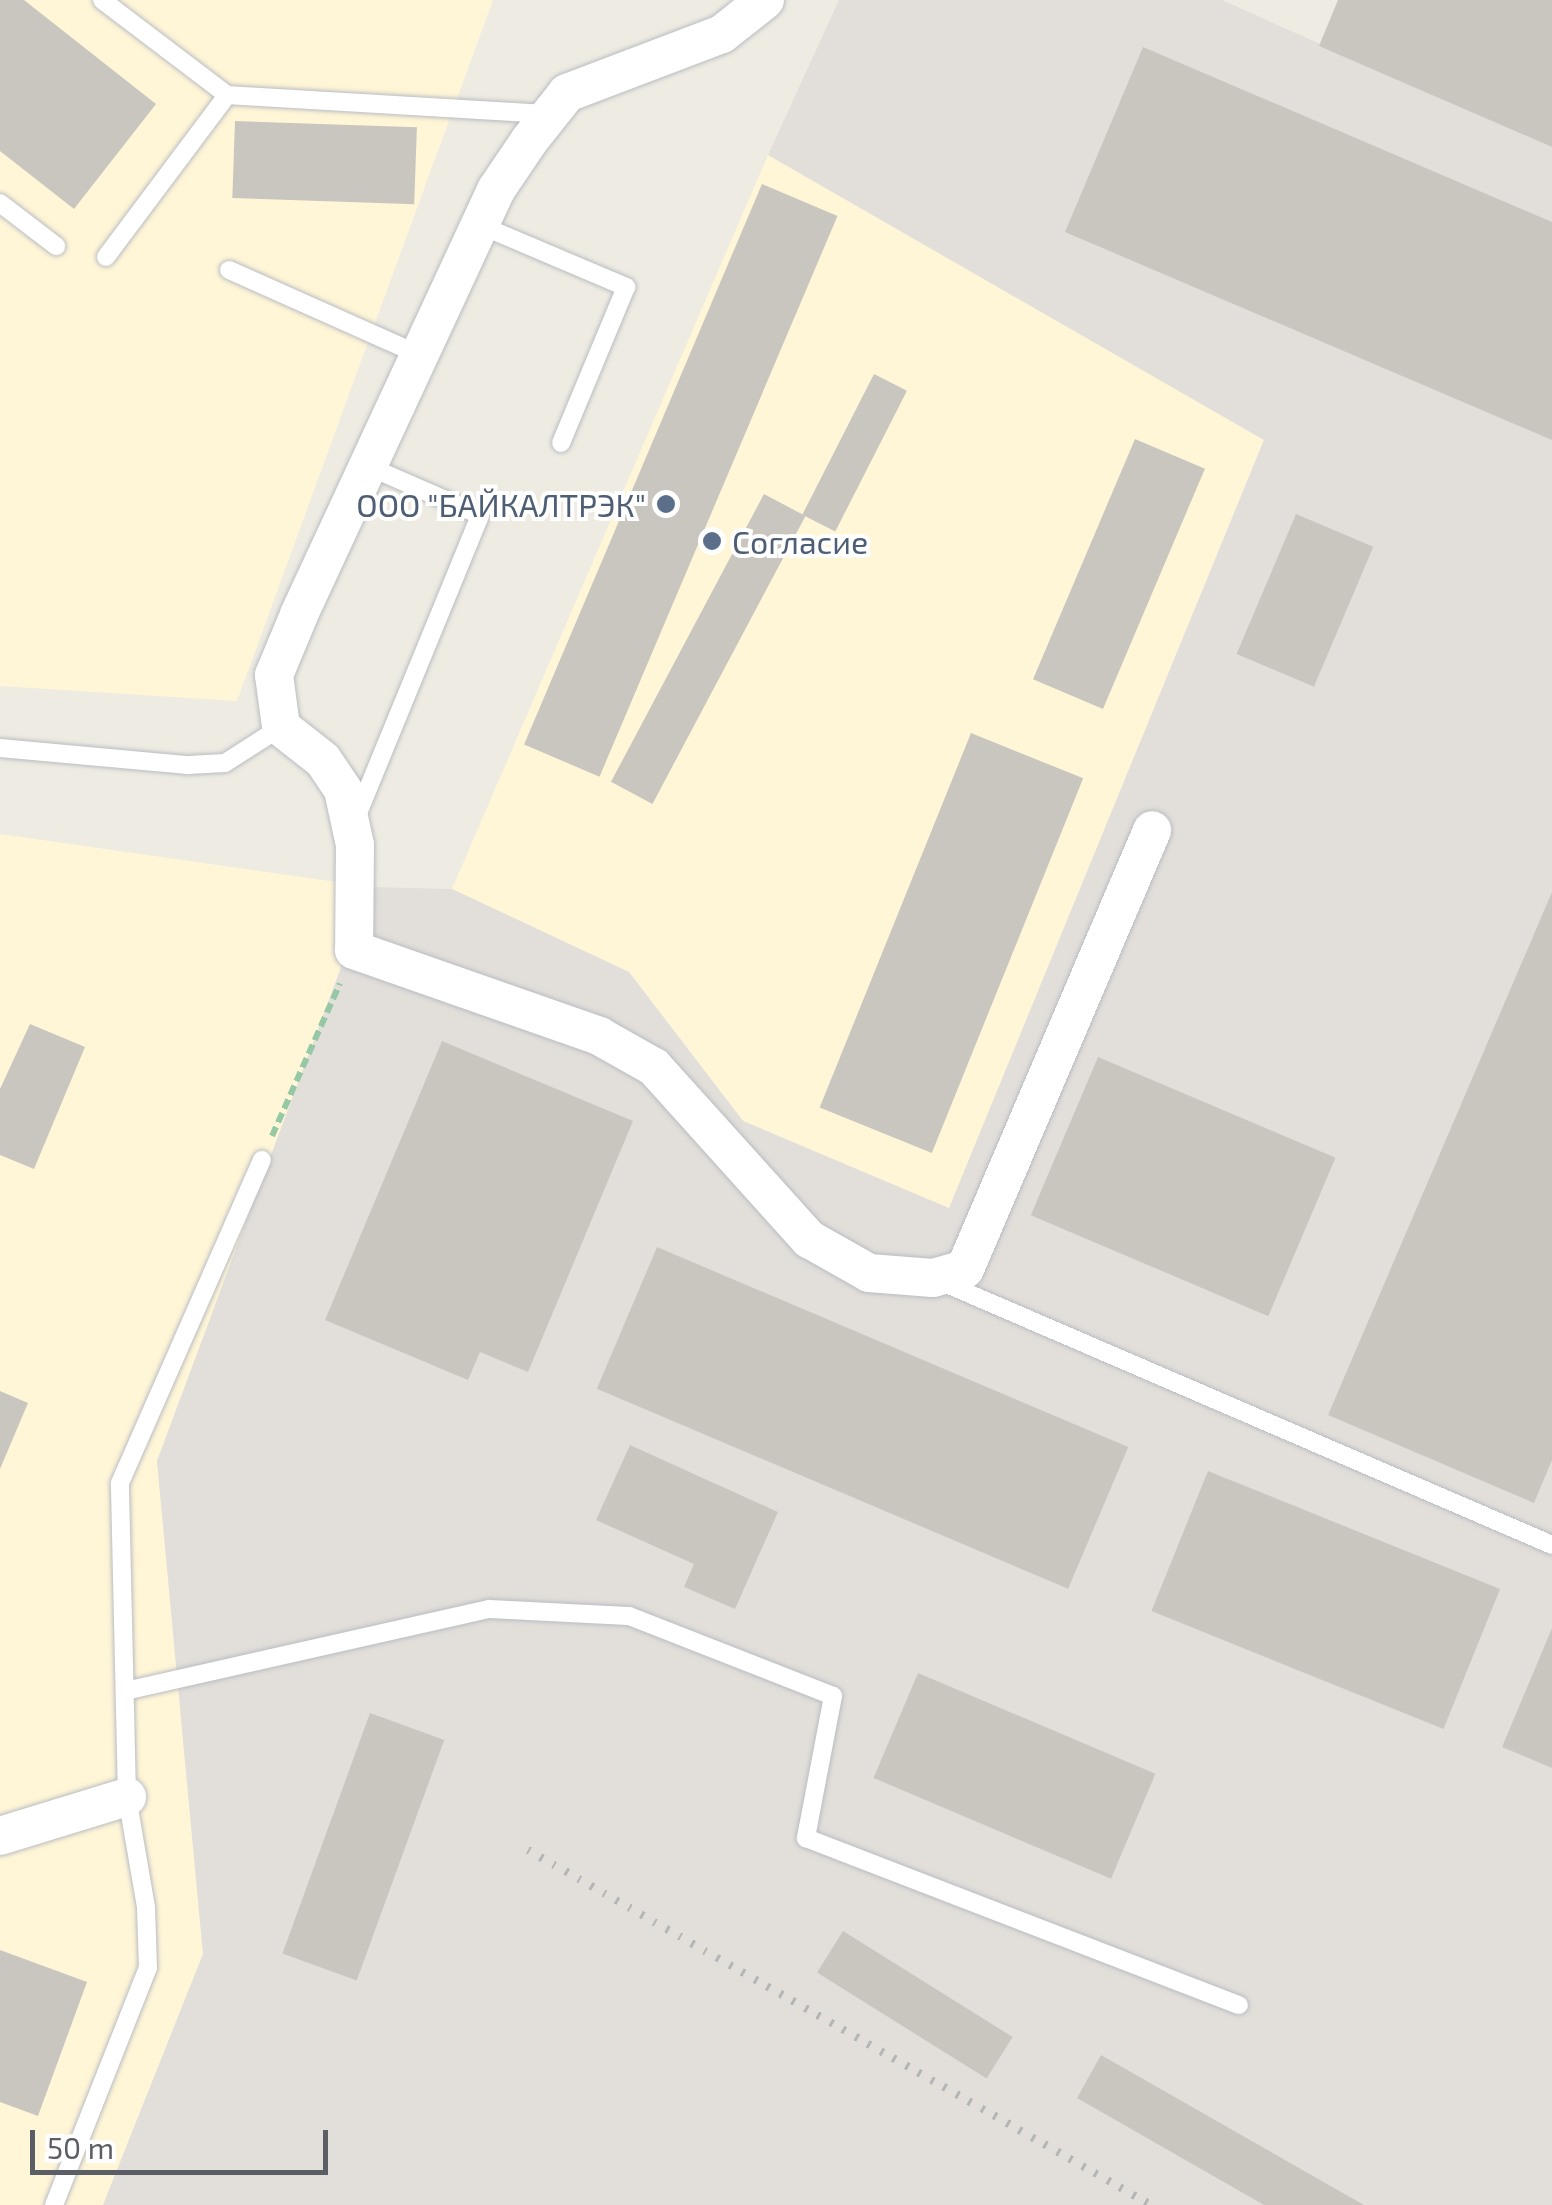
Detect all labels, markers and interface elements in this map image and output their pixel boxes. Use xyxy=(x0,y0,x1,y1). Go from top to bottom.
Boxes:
place label: ООО "БАЙКАЛТРЭК" xyxy=(356,485,646,523)
marker: ООО "БАЙКАЛТРЭК" xyxy=(655,493,677,515)
place label: Согласие xyxy=(732,522,868,560)
marker: Согласие xyxy=(701,530,723,552)
scale bar xyxy=(35,2110,332,2172)
text: 50 m xyxy=(47,2129,114,2165)

